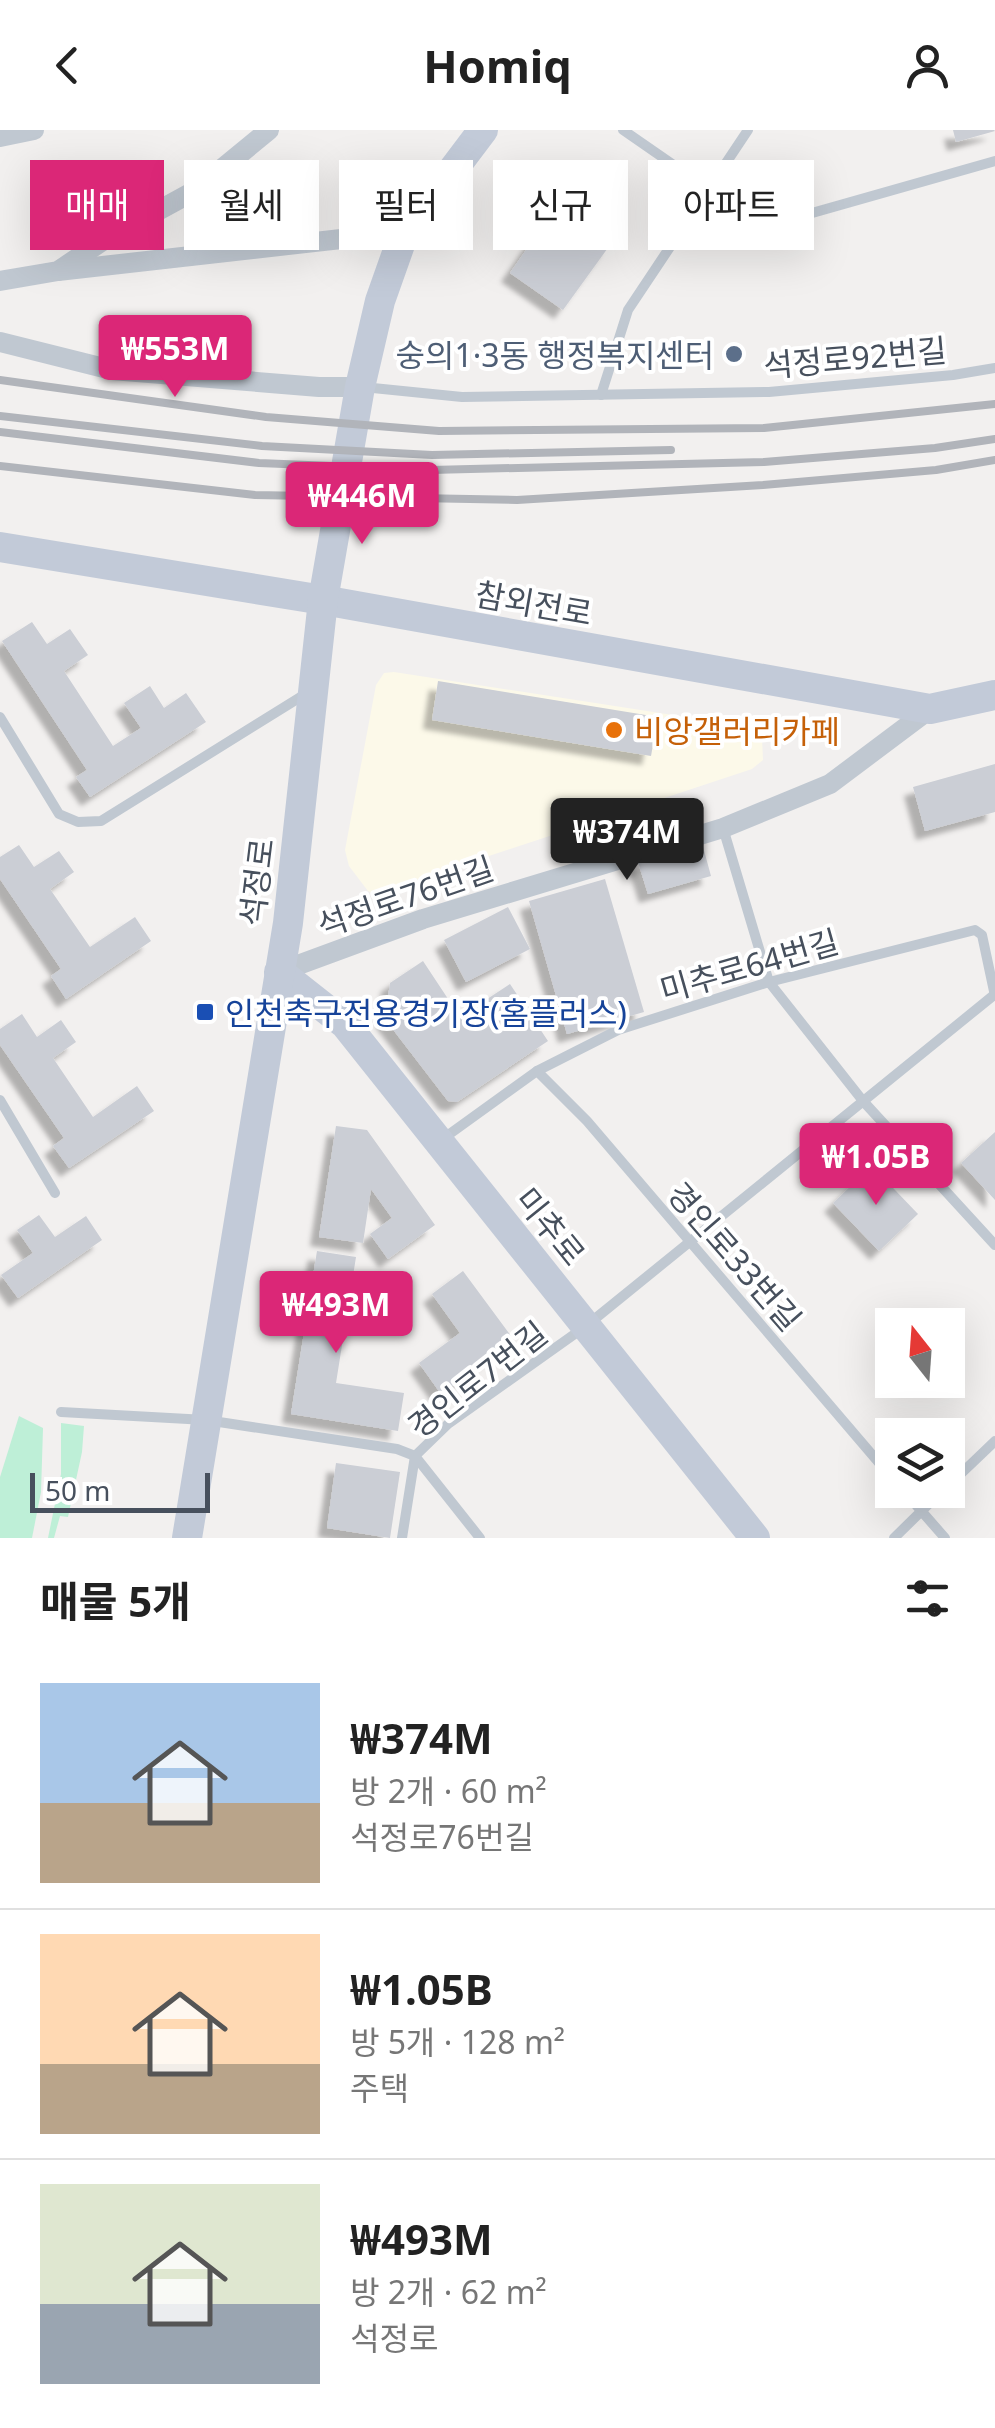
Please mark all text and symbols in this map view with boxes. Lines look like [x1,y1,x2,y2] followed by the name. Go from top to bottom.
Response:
[423,35,572,96] text: Homiq
[40,38,95,93] icon: back
[900,38,955,93] icon: person
[30,160,164,250] chip: 매매
[184,160,319,250] chip: 월세
[339,160,473,250] chip: 필터
[493,160,628,250] chip: 신규
[648,160,814,250] chip: 아파트
[105,315,245,400] pin: ₩553M
[121,326,229,369] text: ₩553M
[762,328,948,386] street label: 석정로92번길
[396,333,714,376] place label: 숭의1·3동 행정복지센터
[723,343,745,365] marker: 숭의1·3동 행정복지센터
[292,462,432,547] pin: ₩446M
[308,473,416,516] text: ₩446M
[472,572,596,634] street label: 참외전로
[634,709,840,752] place label: 비앙갤러리카페
[603,719,625,741] marker: 비앙갤러리카페
[557,798,697,883] pin: ₩374M
[573,809,681,852] text: ₩374M
[229,836,283,928] street label: 석정로
[311,846,499,946] street label: 석정로76번길
[655,919,843,1011] street label: 미추로64번길
[225,991,627,1034] place label: 인천축구전용경기장(홈플러스)
[194,1001,216,1023] marker: 인천축구전용경기장(홈플러스)
[795,1123,957,1208] pin: ₩1.05B
[822,1134,930,1177] text: ₩1.05B
[658,1173,812,1339] street label: 경인로33번길
[506,1178,596,1274] street label: 미추로
[266,1271,406,1356] pin: ₩493M
[282,1282,390,1325] text: ₩493M
[875,1308,965,1398] north arrow
[875,1308,965,1508] map controls
[399,1311,555,1447] street label: 경인로7번길
[875,1418,965,1508] button: layers
[30,1468,210,1512] scale bar
[45,1471,111,1509] text: 50 m
[900,1571,955,1626] icon: filters
[40,1572,191,1629] text: 매물 5개
[350,1709,493,1766] text: ₩374M
[120,1723,240,1843] icon: home
[350,1769,547,1812] text: 방 2개 · 60 m²
[350,1815,534,1858] text: 석정로76번길
[350,1960,493,2017] text: ₩1.05B
[120,1974,240,2094] icon: home
[350,2020,565,2063] text: 방 5개 · 128 m²
[350,2066,409,2109] text: 주택
[350,2210,493,2267] text: ₩493M
[120,2224,240,2344] icon: home
[350,2270,547,2313] text: 방 2개 · 62 m²
[350,2316,438,2359] text: 석정로

